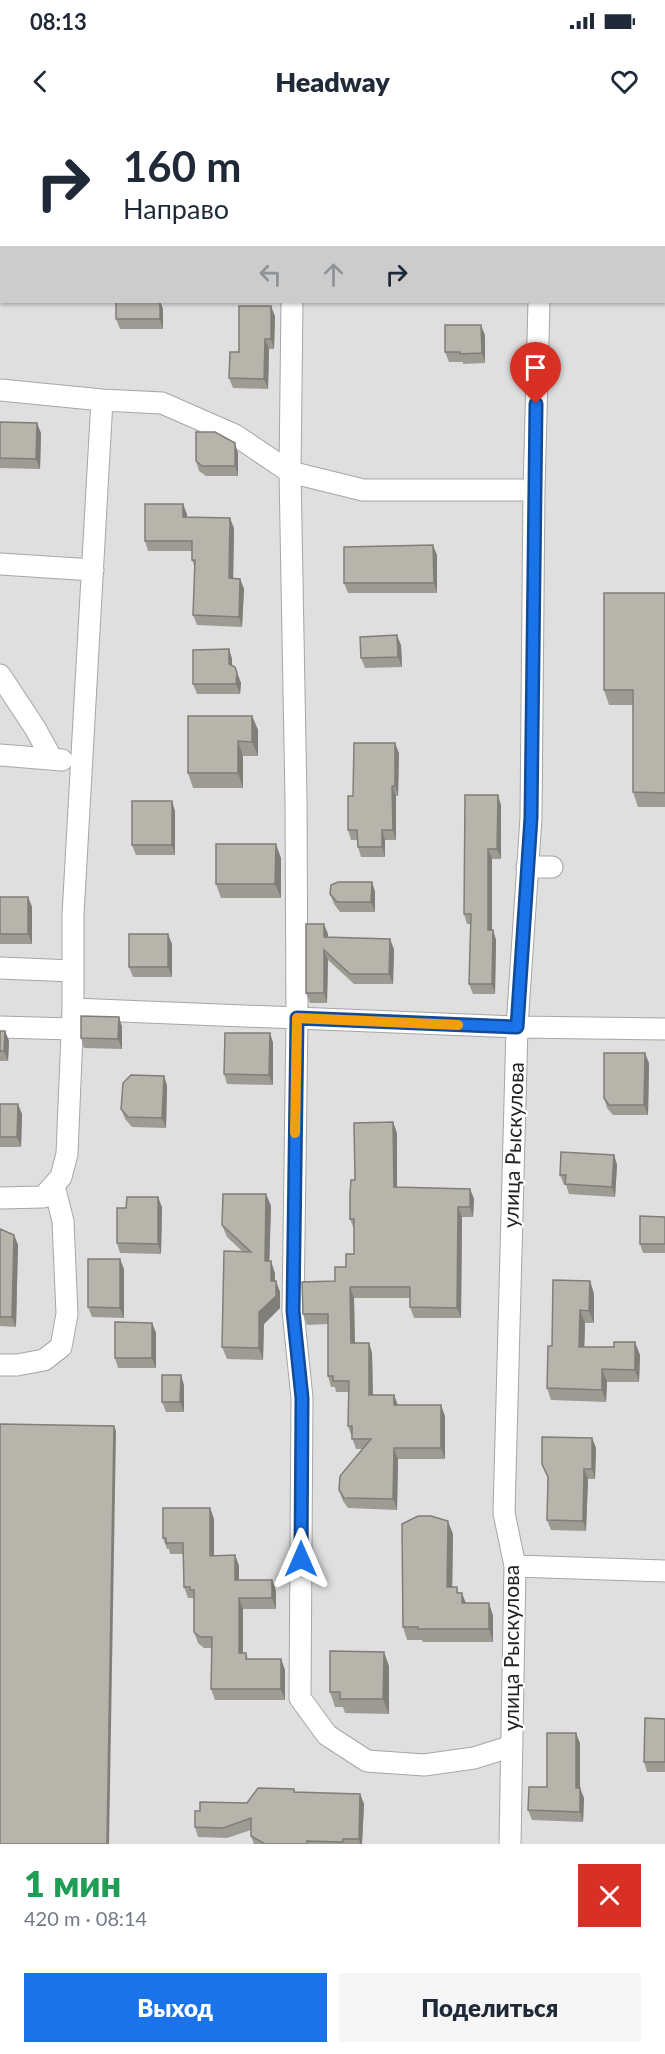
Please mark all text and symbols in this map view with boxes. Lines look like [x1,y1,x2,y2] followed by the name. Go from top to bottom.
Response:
[30,8,87,35] text: 08:13
[24,65,57,98] icon: back
[275,65,390,98] text: Headway
[608,65,641,98] icon: heart
[123,141,241,191] text: 160 m
[24,144,102,222] icon: right
[123,192,229,225] text: Направо
[254,258,287,291] icon: left
[317,258,350,291] icon: ahead
[380,258,413,291] icon: right
[510,342,561,404] pin
[519,351,552,384] icon: arrive
[497,1062,528,1228] street label: улица Рыскулова
[269,1527,333,1591] position arrow
[498,1565,523,1731] street label: улица Рыскулова
[24,1861,121,1905] text: 1 мин
[578,1864,641,1927] button: close
[24,1906,147,1930] text: 420 m · 08:14
[24,1973,327,2042] button: Выход
[339,1973,641,2042] button: Поделиться

